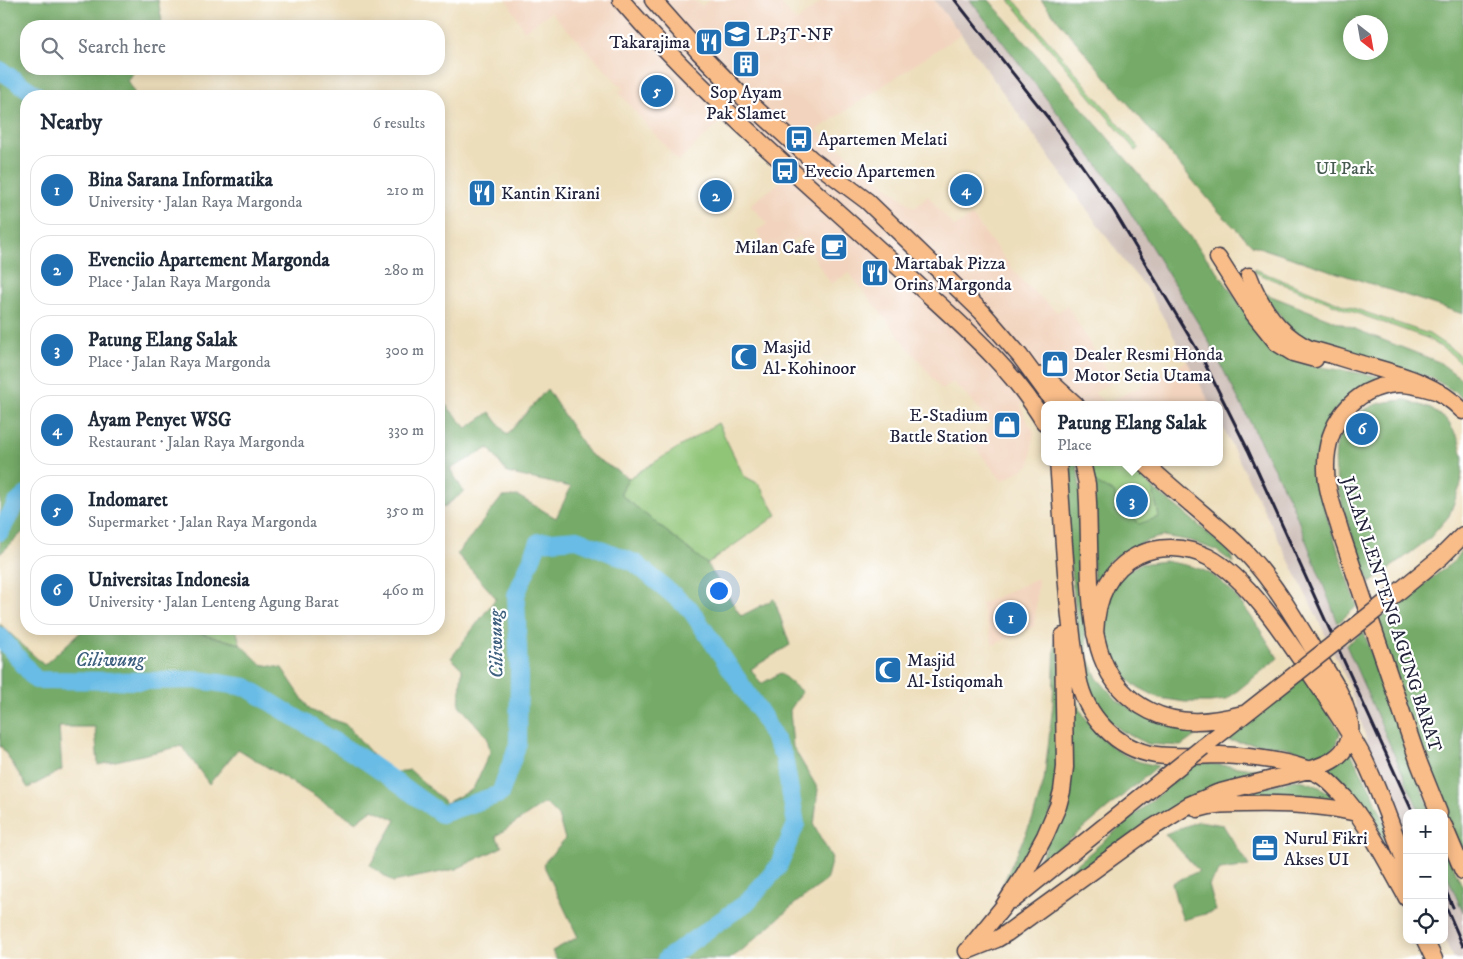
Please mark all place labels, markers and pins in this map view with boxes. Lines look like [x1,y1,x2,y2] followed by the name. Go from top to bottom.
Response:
[722,19,752,49] school or university icon: LP3T-NF
[756,24,833,46] place label: LP3T-NF
[694,27,724,57] restaurant icon: Takarajima
[609,32,690,54] place label: Takarajima
[731,49,761,79] building icon: Sop Ayam Pak Slamet
[641,72,673,110] pin: 5
[706,82,786,125] place label: Sop Ayam Pak Slamet
[784,124,814,154] bus stop icon: Apartemen Melati
[818,129,947,151] place label: Apartemen Melati
[770,156,800,186] bus stop icon: Evecio Apartemen
[804,161,936,183] place label: Evecio Apartemen
[950,171,982,209] pin: 4
[700,177,732,215] pin: 2
[467,178,497,208] restaurant icon: Kantin Kirani
[501,183,600,205] place label: Kantin Kirani
[819,232,849,262] cafe icon: Milan Cafe
[735,237,815,259] place label: Milan Cafe
[894,253,1012,296] place label: Martabak Pizza Orins Margonda
[860,258,890,288] restaurant icon: Martabak Pizza Orins Margonda
[763,337,856,380] place label: Masjid Al-Kohinoor
[729,342,759,372] mosque icon: Masjid Al-Kohinoor
[1074,344,1223,387] place label: Dealer Resmi Honda Motor Setia Utama
[1040,349,1070,379] shop icon: Dealer Resmi Honda Motor Setia Utama
[889,405,989,448] place label: E-Stadium Battle Station
[992,410,1022,440] shop icon: E-Stadium Battle Station
[1346,410,1378,448] pin: 6
[1116,482,1148,520] pin: 3
[995,599,1027,637] pin: 1
[907,650,1004,693] place label: Masjid Al-Istiqomah
[873,655,903,685] mosque icon: Masjid Al-Istiqomah
[1284,828,1368,871] place label: Nurul Fikri Akses UI
[1250,833,1280,863] office icon: Nurul Fikri Akses UI

